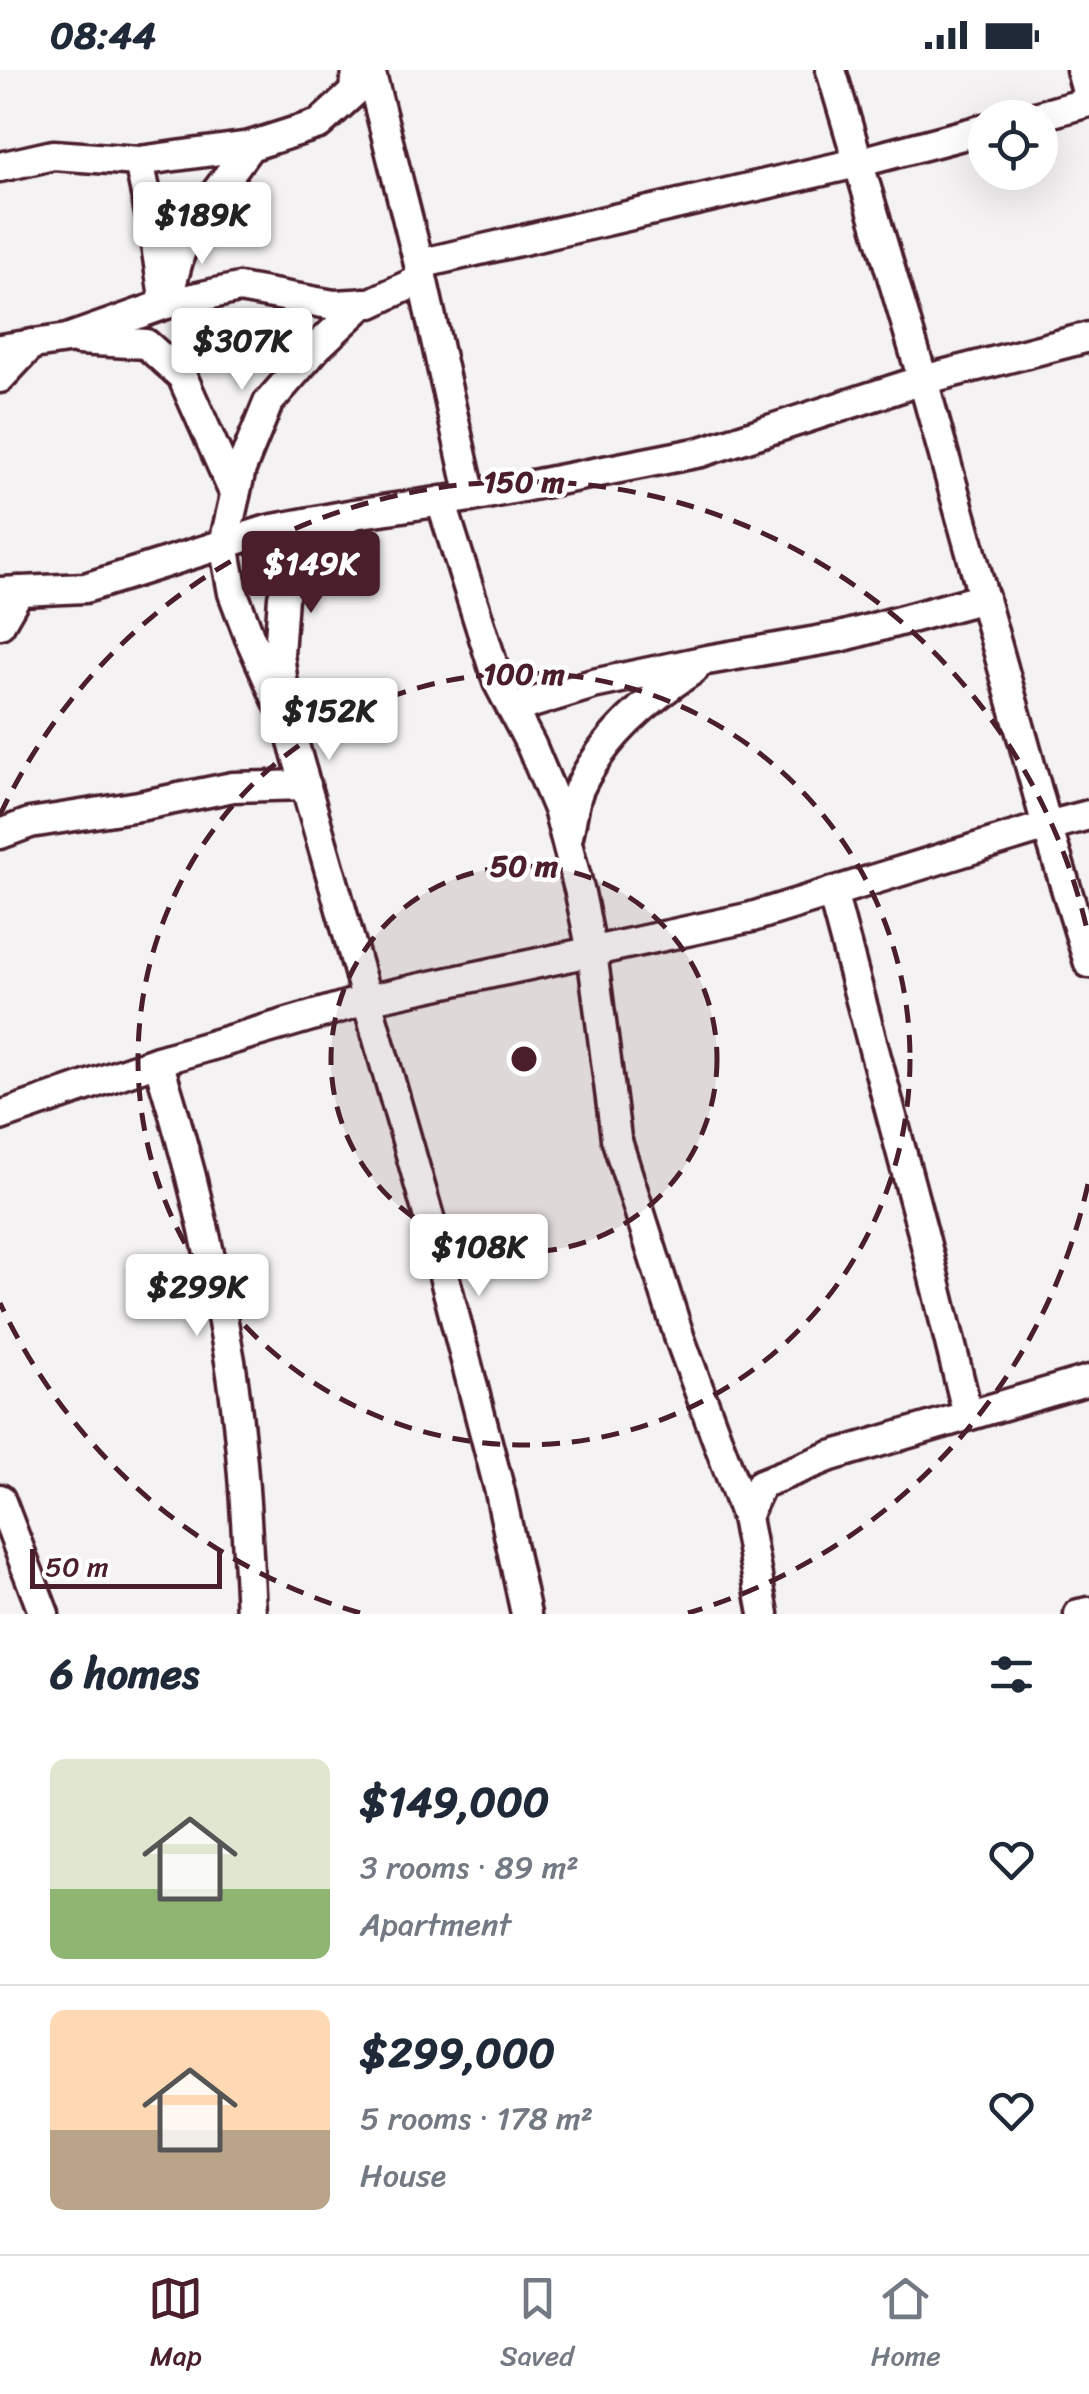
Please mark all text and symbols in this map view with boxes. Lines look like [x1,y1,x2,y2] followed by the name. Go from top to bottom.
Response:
[50,2,156,69] text: 08:44
[968,100,1058,190] map controls
[968,100,1058,190] button: locate
[132,182,272,267] pin: $189K
[155,186,249,243] text: $189K
[172,308,312,393] pin: $307K
[193,312,291,369] text: $307K
[484,455,565,509] text: 150 m
[241,531,381,616] pin: $149K
[264,535,358,592] text: $149K
[483,647,565,701] text: 100 m
[259,678,399,763] pin: $152K
[283,682,375,739] text: $152K
[490,839,558,893] text: 50 m
[506,1041,542,1077] centre of rings
[409,1214,549,1299] pin: $108K
[432,1218,526,1275] text: $108K
[127,1254,267,1339] pin: $299K
[148,1258,246,1315] text: $299K
[45,1542,109,1591] text: 50 m
[30,1544,222,1588] scale bar
[50,1637,199,1711] text: 6 homes
[984,1647,1039,1702] icon: filters
[360,1765,549,1839] text: $149,000
[130,1799,250,1919] icon: home
[984,1832,1039,1887] icon: heart
[360,1839,579,1896] text: 3 rooms · 89 m²
[360,1896,511,1953] text: Apartment
[360,2016,555,2090] text: $299,000
[130,2050,250,2170] icon: home
[984,2083,1039,2138] icon: heart
[360,2090,593,2147] text: 5 rooms · 178 m²
[360,2147,446,2204] text: House
[148,2271,203,2380] tab: Map
[500,2271,574,2380] tab: Saved
[871,2271,941,2380] tab: Home

